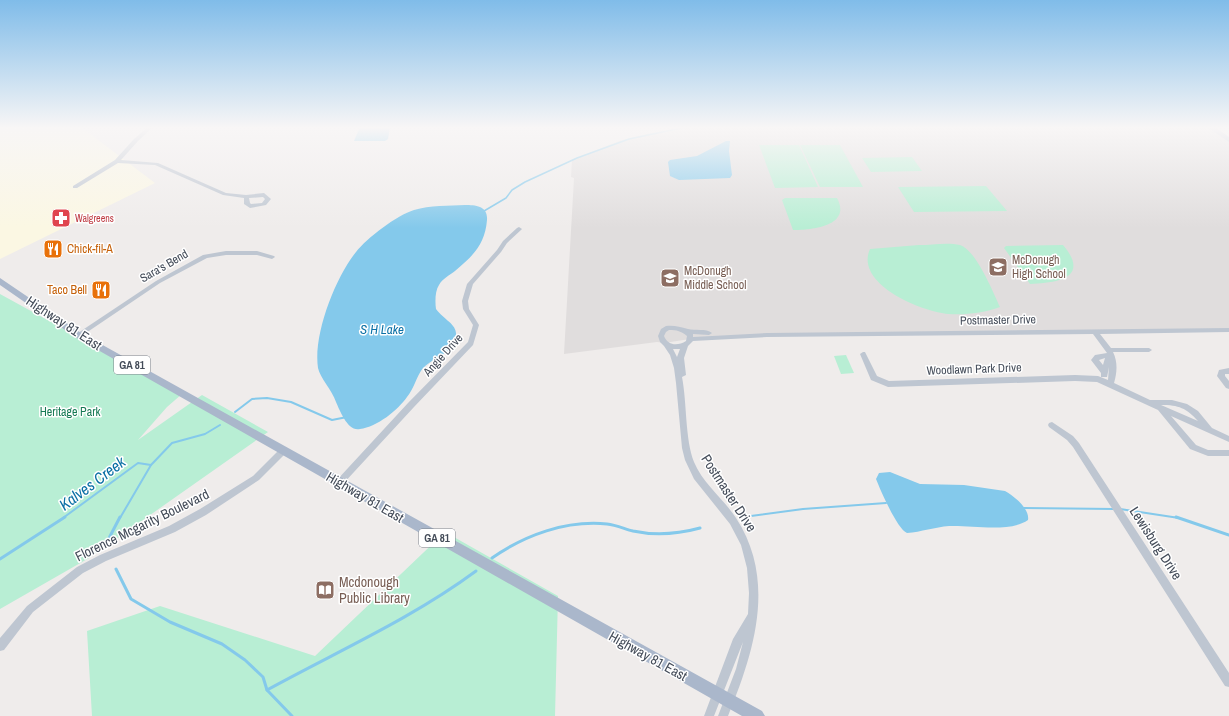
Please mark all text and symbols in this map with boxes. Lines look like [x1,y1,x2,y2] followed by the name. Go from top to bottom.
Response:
[50,207,72,229] pharmacy icon: Walgreens
[75,212,114,225] place label: Walgreens
[42,238,64,260] restaurant icon: Chick-fil-A
[67,241,113,257] place label: Chick-fil-A
[137,246,191,286] street label: Sara's Bend
[1012,252,1066,282] place label: McDonugh High School
[987,256,1009,278] school or university icon: McDonugh High School
[684,263,746,293] place label: McDonugh Middle School
[659,267,681,289] school or university icon: McDonugh Middle School
[90,279,112,301] restaurant icon: Taco Bell
[47,282,87,298] place label: Taco Bell
[23,292,105,354] street label: Highway 81 East
[960,311,1036,329] street label: Postmaster Drive
[360,321,404,338] water label: S H Lake
[419,330,466,380] street label: Angie Drive
[114,356,150,374] road number: GA 81
[926,359,1022,379] street label: Woodlawn Park Drive
[40,404,100,420] park label: Heritage Park
[54,450,130,515] water label: Kalves Creek
[697,451,761,535] street label: Postmaster Drive
[323,468,407,526] street label: Highway 81 East
[72,485,212,565] street label: Florence Mcgarity Boulevard
[1126,503,1186,583] street label: Lewisburg Drive
[419,529,455,547] road number: GA 81
[339,573,410,607] place label: Mcdonough Public Library
[314,579,336,601] library icon: Mcdonough Public Library
[606,627,690,685] street label: Highway 81 East

